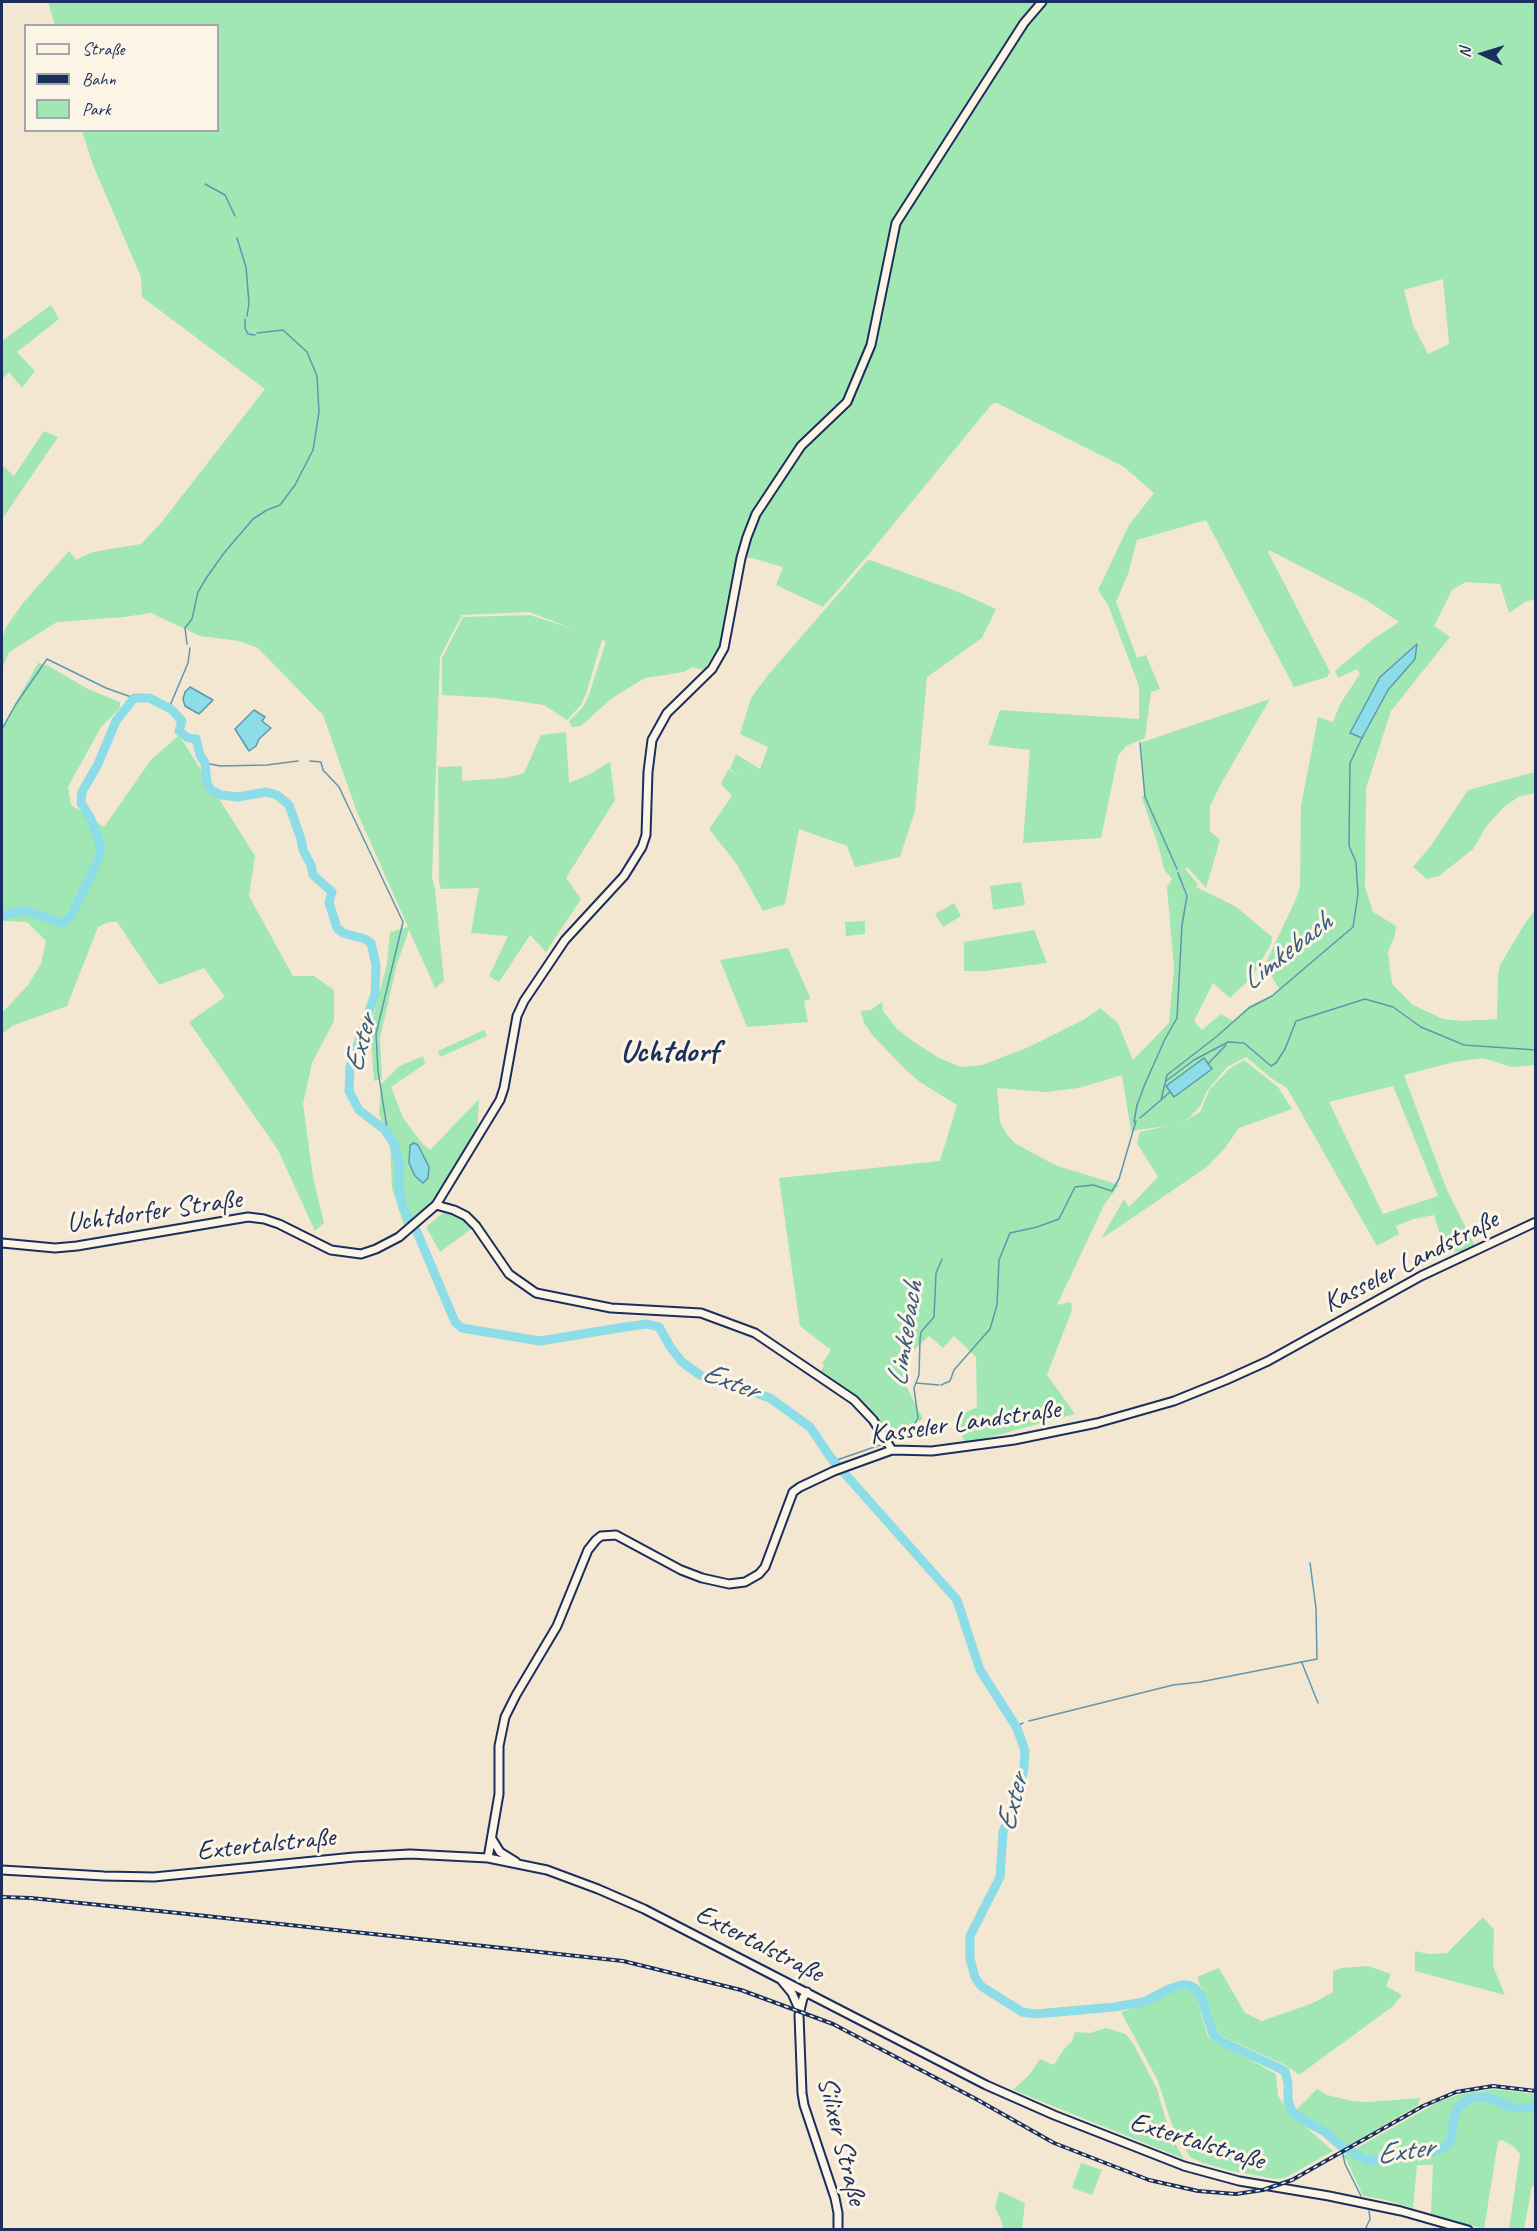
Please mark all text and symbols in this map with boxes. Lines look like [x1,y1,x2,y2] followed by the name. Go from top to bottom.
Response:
[24,24,219,132] legend
[1453,24,1513,84] north arrow
[82,38,124,60] text: Straße
[1455,47,1475,58] text: N
[82,68,116,90] text: Bahn
[82,98,111,120] text: Park
[1234,905,1340,999] water label: Limkebach
[336,1012,386,1076] water label: Exter
[620,1034,718,1072] district label: Uchtdorf
[64,1183,244,1241] street label: Uchtdorfer Straße
[1318,1203,1504,1321] street label: Kasseler Landstraße
[880,1279,932,1389] water label: Limkebach
[697,1355,763,1409] water label: Exter
[868,1393,1062,1453] street label: Kasseler Landstraße
[989,1771,1037,1835] water label: Exter
[195,1821,337,1869] street label: Extertalstraße
[689,1897,829,1991] street label: Extertalstraße
[809,2073,873,2209] street label: Silixer Straße
[1126,2106,1268,2178] street label: Extertalstraße
[1374,2130,1436,2174] water label: Exter

